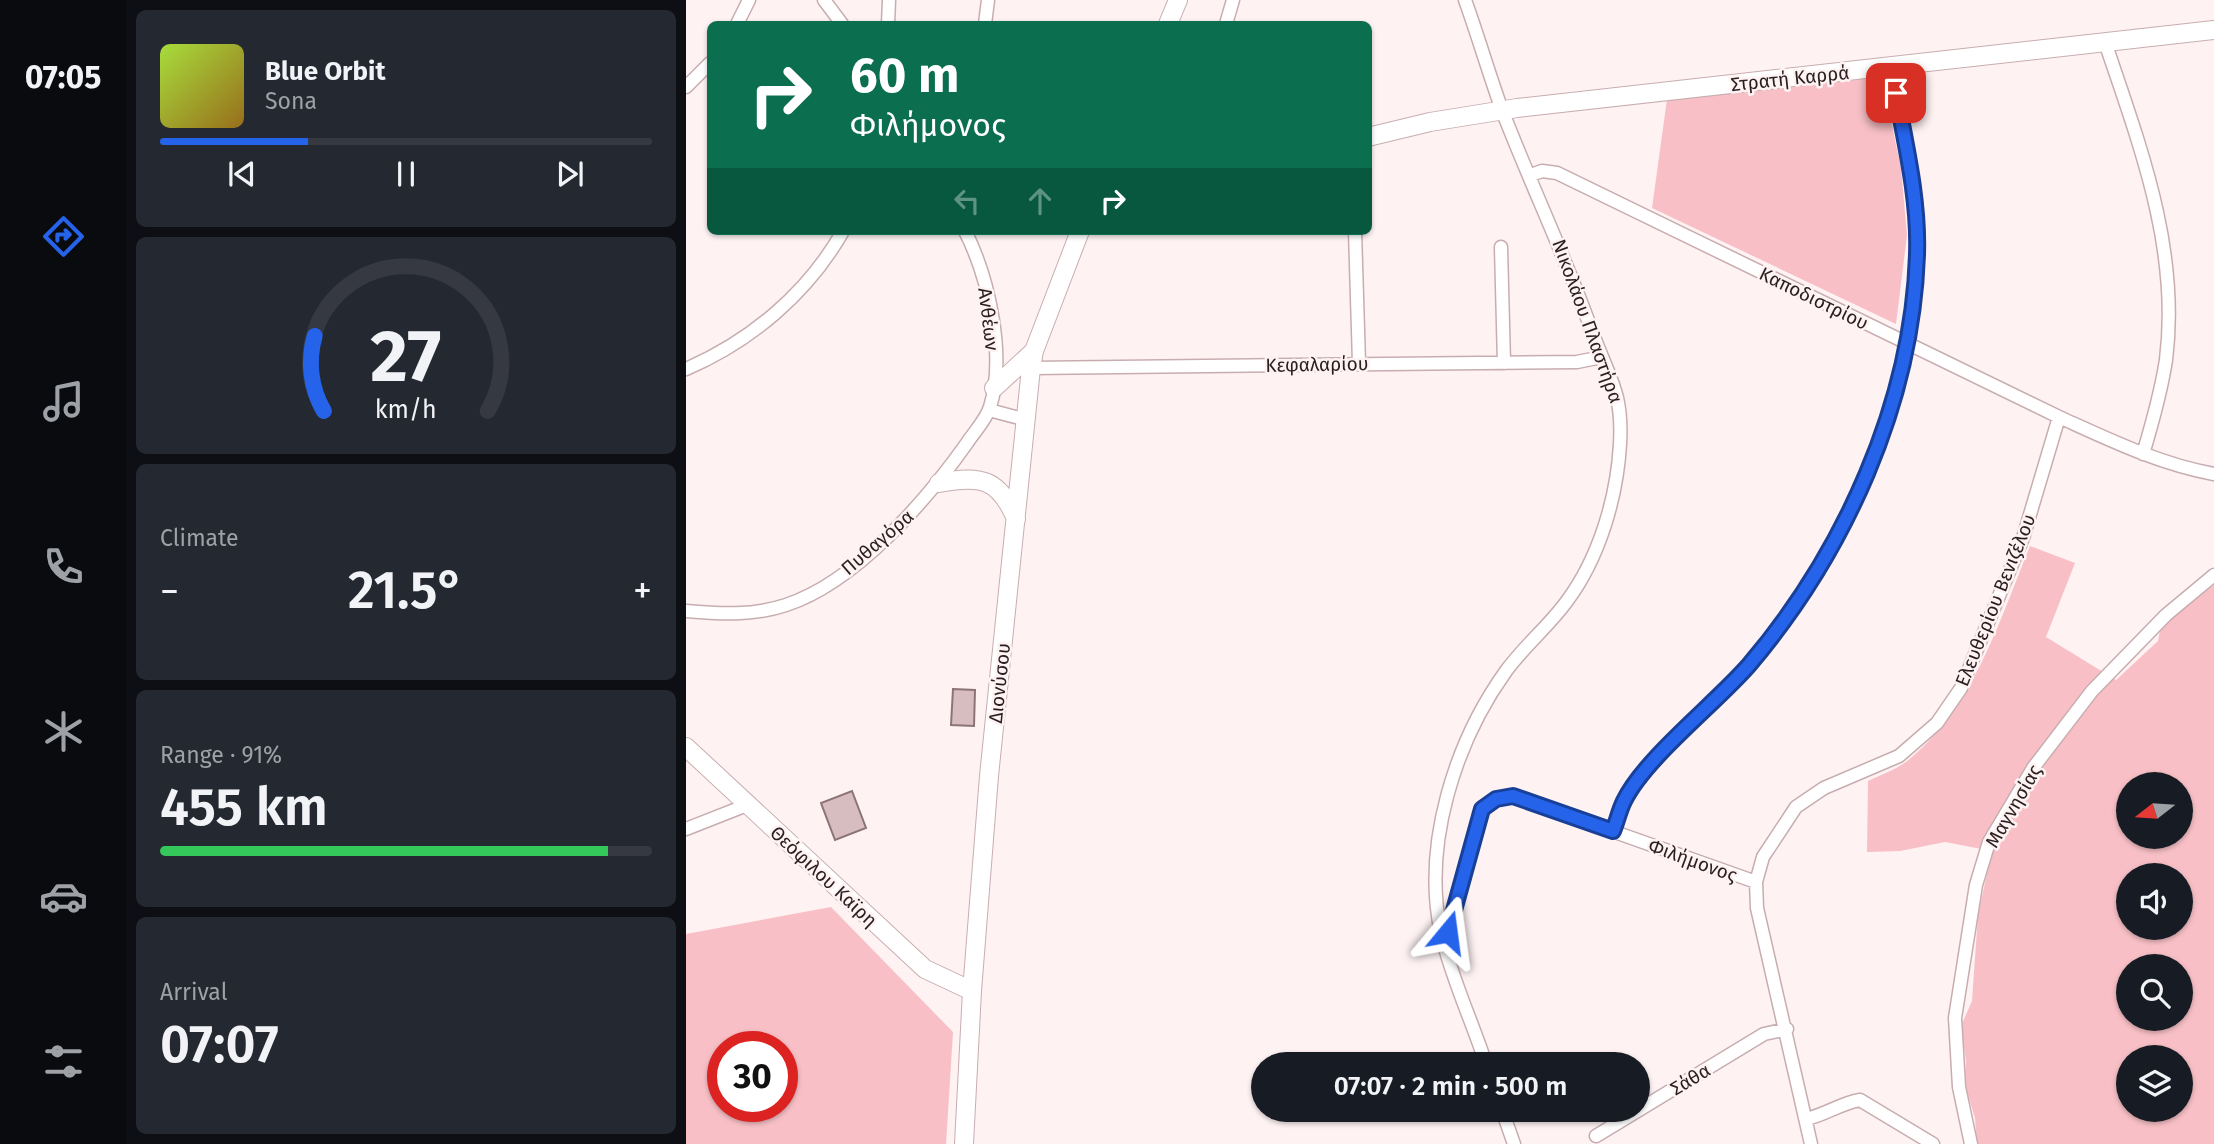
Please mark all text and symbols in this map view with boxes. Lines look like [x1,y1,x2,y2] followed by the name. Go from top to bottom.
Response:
[850,46,959,105] text: 60 m
[735,49,826,140] icon: right
[265,56,385,87] text: Blue Orbit
[25,58,101,96] text: 07:05
[1730,61,1851,96] street label: Στρατή Καρρά
[1866,63,1926,123] pin
[1877,74,1915,112] icon: arrive
[265,87,317,115] text: Sona
[850,106,1006,144] text: Φιλήμονος
[223,155,261,193] icon: previous
[387,155,425,193] icon: pause
[551,155,589,193] icon: next
[948,182,986,220] icon: left
[1021,182,1059,220] icon: ahead
[1094,182,1132,220] icon: right
[39,212,88,261] icon: directions
[1547,236,1628,406] street label: Νικολάου Πλαστήρα
[1755,262,1872,335] street label: Καποδιστρίου
[973,286,1004,352] street label: Ανθέων
[371,314,441,401] text: 27
[1265,352,1369,377] street label: Κεφαλαρίου
[39,377,88,426] icon: music
[375,395,437,425] text: km/h
[836,505,918,580] street label: Πυθαγόρα
[1950,511,2041,690] street label: Ελευθερίου Βενιζέλου
[160,524,239,552] text: Climate
[39,542,88,591] icon: phone
[348,559,464,622] text: 21.5°
[160,568,179,614] text: −
[633,568,652,614] text: +
[984,642,1015,724] street label: Διονύσου
[39,707,88,756] icon: climate
[160,741,282,769] text: Range · 91%
[1980,761,2046,852] street label: Μαγνησίας
[2116,772,2193,849] north arrow
[2116,772,2193,1122] map controls
[160,776,328,839] text: 455 km
[765,821,882,932] street label: Θεόφιλου Καϊρη
[1645,834,1740,887] street label: Φιλήμονος
[2116,863,2193,940] button: sound
[39,872,88,921] icon: car
[1411,895,1485,969] position arrow
[2116,954,2193,1031] button: search
[160,978,227,1006] text: Arrival
[160,1013,279,1076] text: 07:07
[707,1031,798,1122] speed limit sign: 30
[39,1037,88,1086] icon: filters
[2116,1045,2193,1122] button: layers
[1666,1059,1714,1100] street label: Σάθα
[1334,1071,1567,1102] text: 07:07 · 2 min · 500 m

